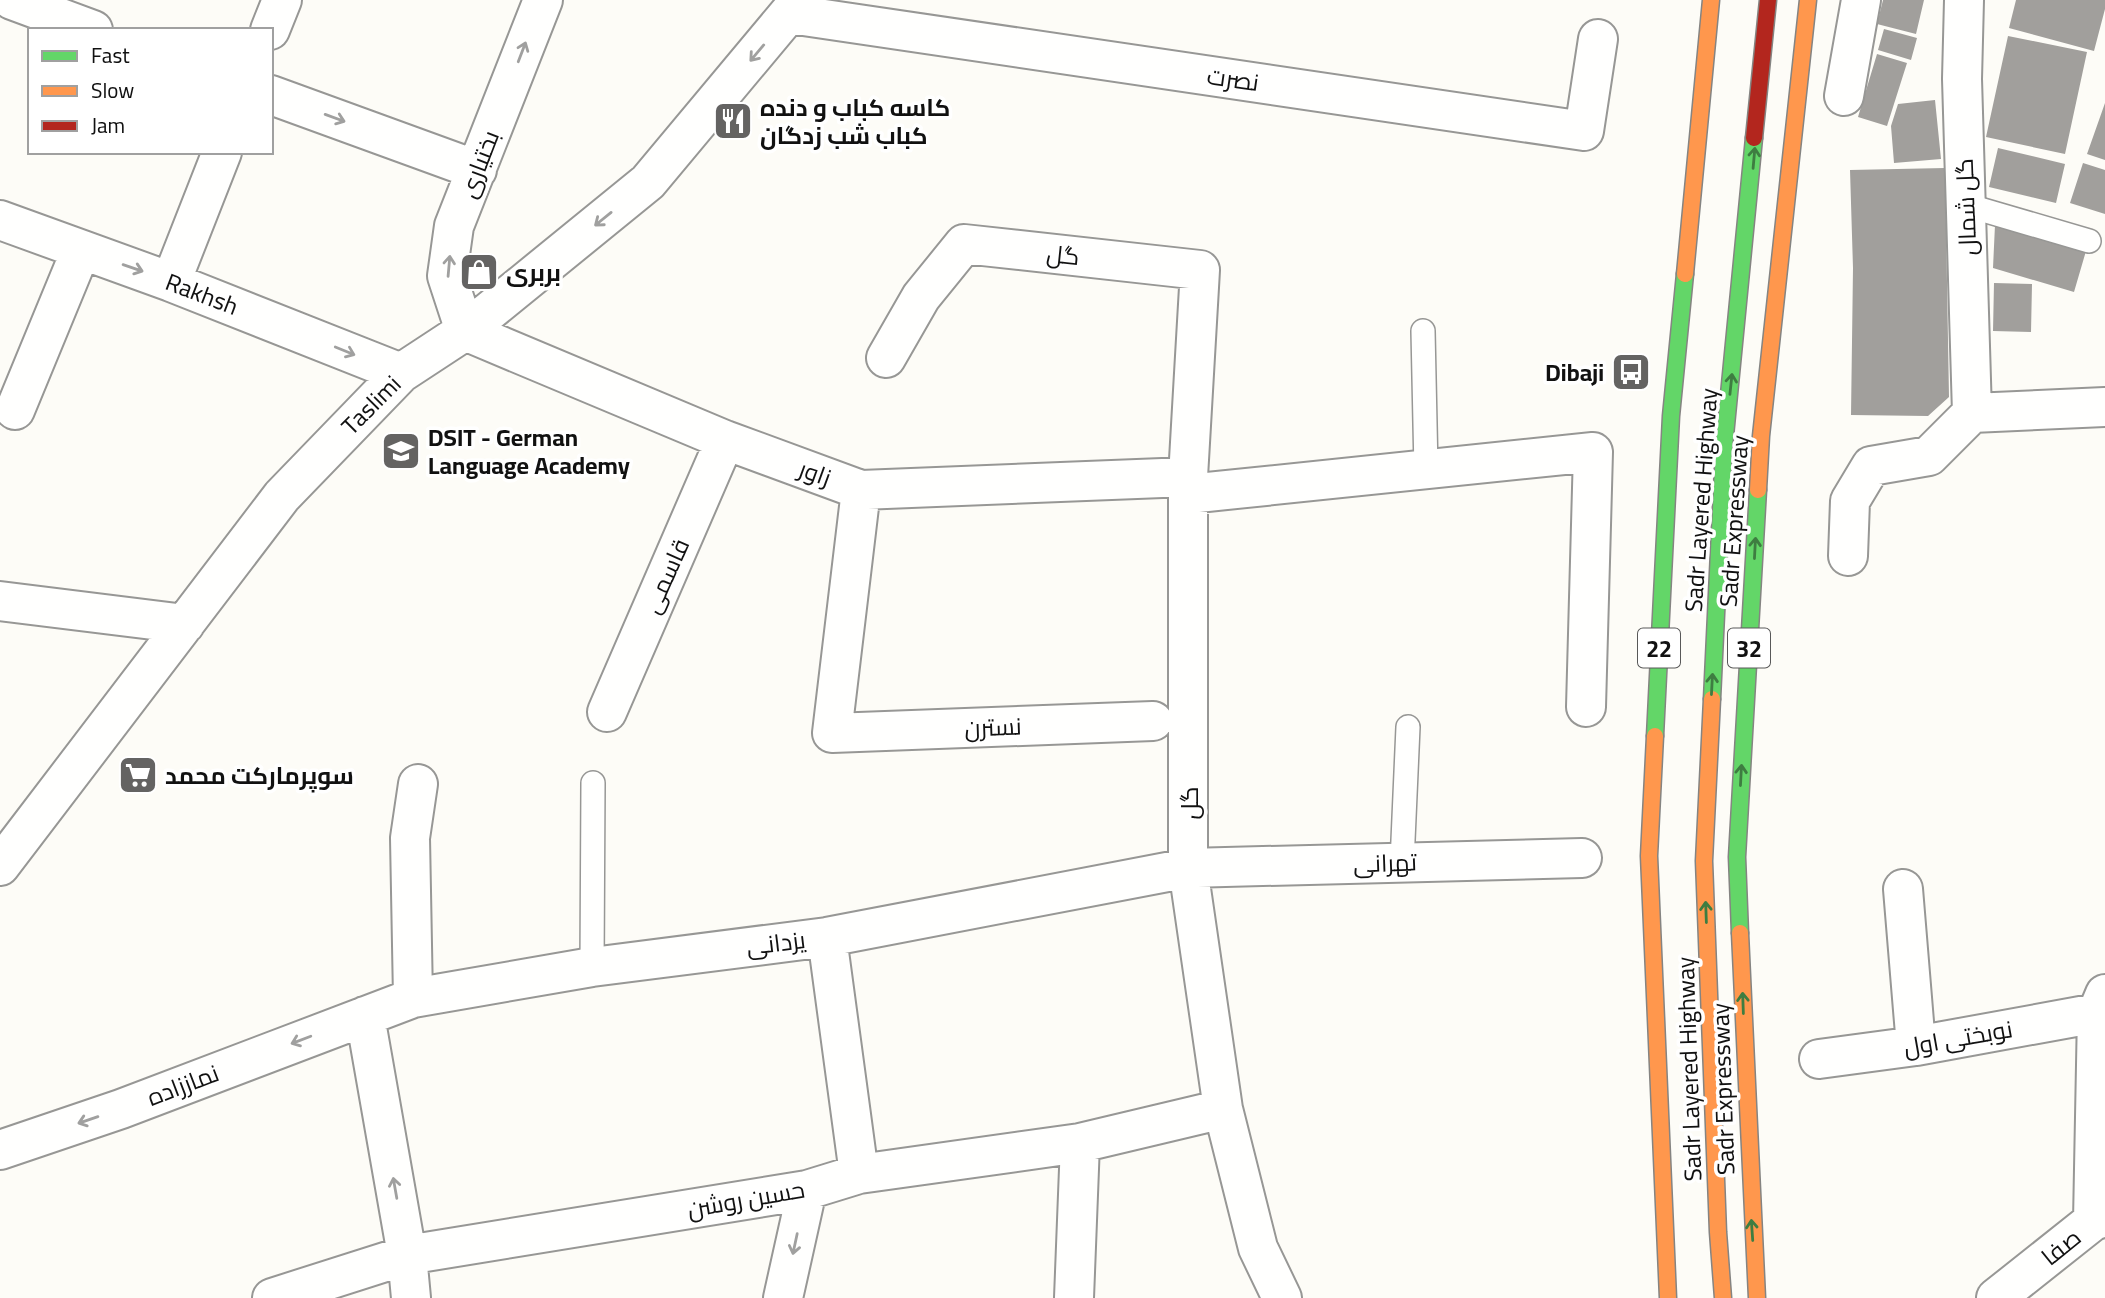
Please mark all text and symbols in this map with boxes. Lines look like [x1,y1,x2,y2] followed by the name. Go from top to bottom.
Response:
[28,28,273,154] legend
[91,36,130,75] text: Fast
[517,41,530,63] one-way arrow
[749,43,765,61] one-way arrow
[1204,53,1262,105] street label: نصرت
[91,71,134,110] text: Slow
[760,85,950,158] place label: کاسه کباب و دنده کباب شب زدگان
[712,100,754,142] restaurant icon: کاسه کباب و دنده کباب شب زدگان
[91,106,125,145] text: Jam
[324,113,346,125] one-way arrow
[445,123,513,205] street label: بختیاری
[1747,147,1760,170] one-way arrow
[1942,158,1990,256] street label: گل شمال
[594,211,612,227] one-way arrow
[1044,231,1082,279] street label: گل
[506,250,561,295] place label: بربری
[458,251,500,293] shop icon: بربری
[443,255,456,278] one-way arrow
[159,259,245,329] street label: Rakhsh
[122,263,144,275] one-way arrow
[334,345,356,358] one-way arrow
[1545,350,1604,395] place label: Dibaji
[1610,351,1652,393] bus stop icon: Dibaji
[330,364,412,446] street label: Taslimi
[1724,373,1737,396] one-way arrow
[1671,386,1731,614] street label: Sadr Layered Highway
[428,415,630,488] place label: DSIT - German Language Academy
[380,430,422,472] school or university icon: DSIT - German Language Academy
[1706,433,1762,608] street label: Sadr Expressway
[790,446,838,500] street label: زاور
[629,531,703,621] street label: قاسمی
[1749,538,1762,560] one-way arrow
[1638,628,1680,668] road number: 22
[1728,628,1770,668] road number: 32
[1706,673,1719,696] one-way arrow
[964,704,1022,750] street label: نسترن
[165,753,354,798] place label: سوپرمارکت محمد
[117,754,159,796] supermarket icon: سوپرمارکت محمد
[1735,764,1748,787] one-way arrow
[1167,787,1212,819] street label: گل
[1352,839,1418,887] street label: تهرانی
[1699,900,1712,923] one-way arrow
[744,917,809,969] street label: یزدانی
[1663,956,1715,1182] street label: Sadr Layered Highway
[1736,991,1749,1014] one-way arrow
[1697,1002,1748,1176] street label: Sadr Expressway
[1900,1006,2016,1070] street label: نوبختی اول
[291,1035,313,1048] one-way arrow
[140,1051,226,1119] street label: نماززاده
[78,1115,100,1127] one-way arrow
[684,1167,808,1231] street label: حسین روشن
[388,1177,401,1200] one-way arrow
[2030,1216,2092,1278] street label: صفا
[1746,1219,1759,1242] one-way arrow
[788,1232,802,1255] one-way arrow

